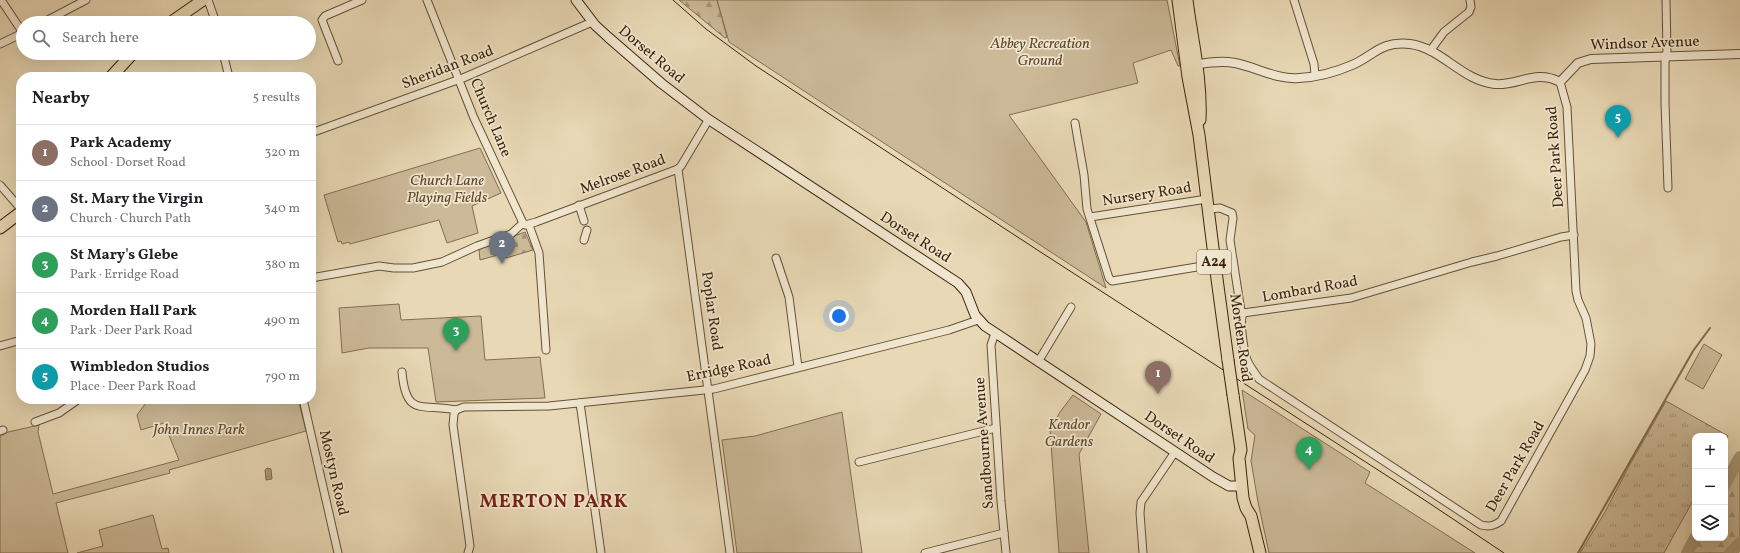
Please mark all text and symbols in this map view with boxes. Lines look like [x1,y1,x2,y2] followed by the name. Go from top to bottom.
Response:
[16,16,316,60] search box
[613,21,689,89] street label: Dorset Road
[30,27,52,49] icon: search
[62,28,139,49] text: Search here
[1590,32,1700,56] street label: Windsor Avenue
[989,34,1090,72] park label: Abbey Recreation Ground
[399,41,497,95] street label: Sheridan Road
[464,75,516,161] street label: Church Lane
[32,87,90,110] text: Nearby
[253,89,300,107] text: 5 results
[1542,105,1570,209] street label: Deer Park Road
[1605,105,1631,138] pin: 5
[70,133,172,154] text: Park Academy
[42,144,48,162] text: 1
[265,144,300,162] text: 320 m
[577,150,669,200] street label: Melrose Road
[70,154,186,172] text: School · Dorset Road
[407,171,488,209] park label: Church Lane Playing Fields
[1101,178,1193,212] street label: Nursery Road
[70,189,203,210] text: St. Mary the Virgin
[42,200,48,218] text: 2
[264,200,300,218] text: 340 m
[875,207,955,269] street label: Dorset Road
[70,210,191,228] text: Church · Church Path
[489,231,515,264] pin: 2
[70,245,178,266] text: St Mary's Glebe
[1197,250,1231,274] road number: A24
[42,256,48,274] text: 3
[265,256,300,274] text: 380 m
[70,266,179,284] text: Park · Erridge Road
[695,270,727,352] street label: Poplar Road
[1260,271,1360,309] street label: Lombard Road
[1223,292,1257,384] street label: Morden Road
[70,301,197,322] text: Morden Hall Park
[829,306,849,326] your location
[41,312,49,330] text: 4
[264,312,300,330] text: 490 m
[443,318,469,351] pin: 3
[70,322,193,340] text: Park · Deer Park Road
[685,350,773,388] street label: Erridge Road
[70,357,209,378] text: Wimbledon Studios
[1145,361,1171,394] pin: 1
[42,368,48,386] text: 5
[265,368,300,386] text: 790 m
[970,376,1000,510] street label: Sandbourne Avenue
[70,378,196,396] text: Place · Deer Park Road
[1140,407,1218,469] street label: Dorset Road
[1045,415,1094,453] park label: Kendor Gardens
[1481,418,1551,516] street label: Deer Park Road
[151,420,245,441] park label: John Innes Park
[313,428,353,518] street label: Mostyn Road
[1692,433,1728,541] map controls
[1692,433,1728,469] button: +
[1296,437,1322,470] pin: 4
[1692,469,1728,505] button: −
[479,489,629,515] district label: MERTON PARK
[1692,505,1728,541] button: layers

